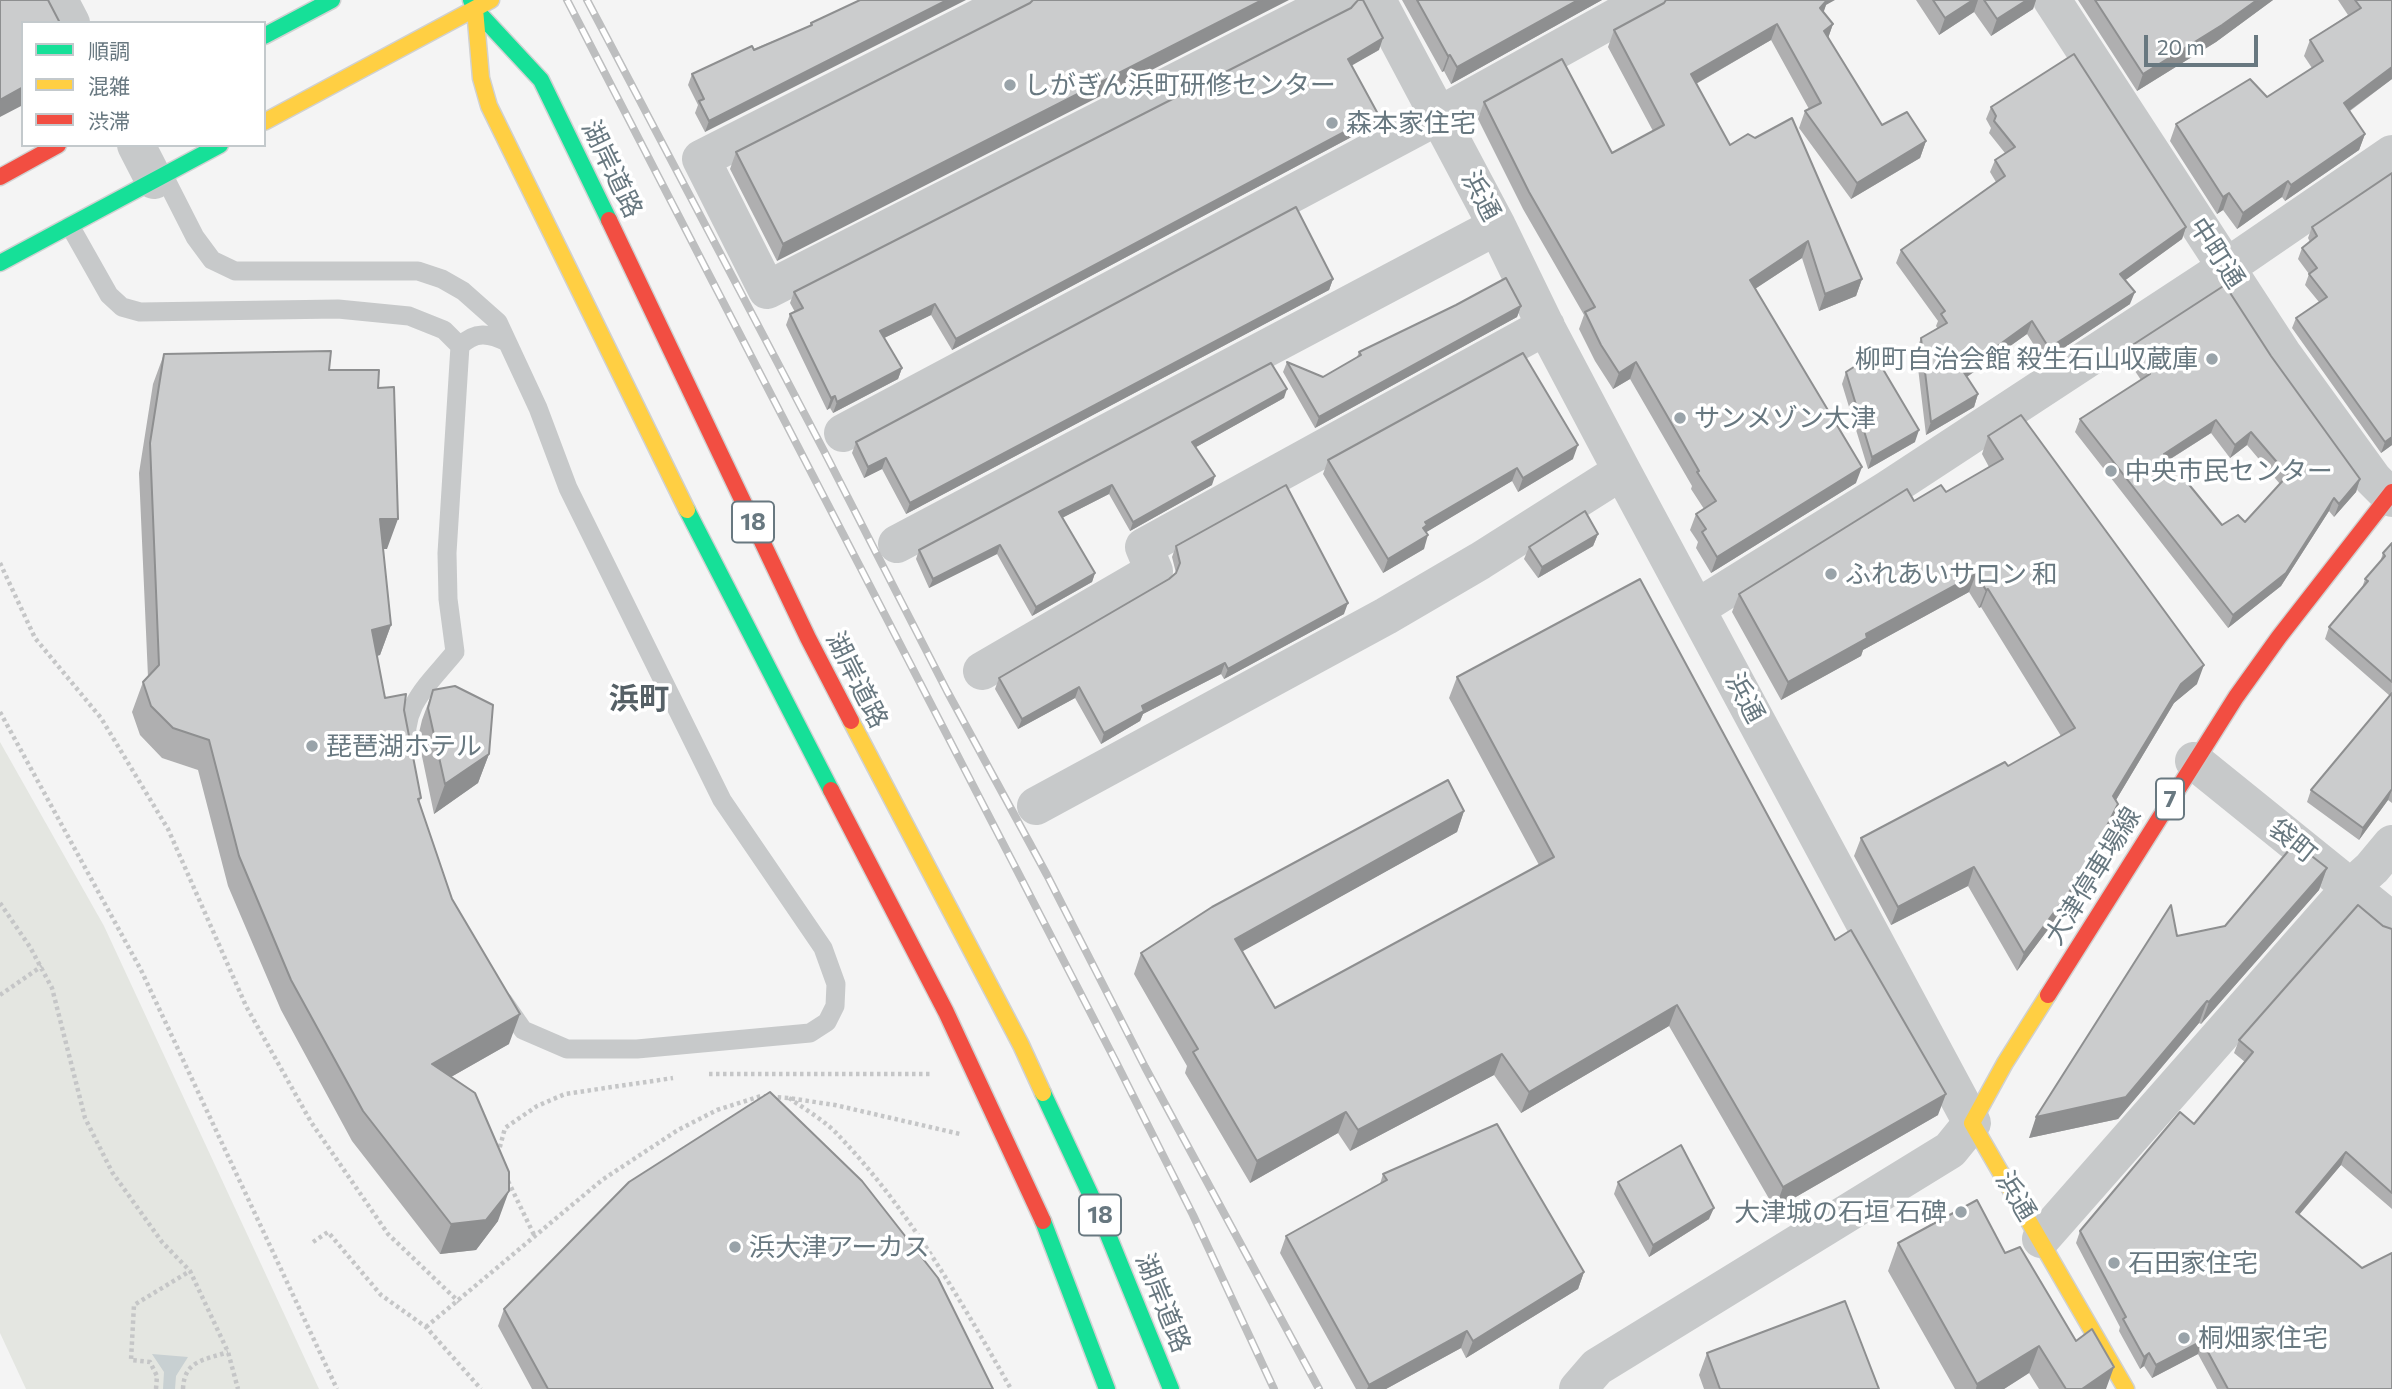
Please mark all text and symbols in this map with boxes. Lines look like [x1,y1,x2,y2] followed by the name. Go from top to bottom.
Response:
[21,21,266,147] legend
[2147,21,2261,65] scale bar
[2157,34,2205,59] text: 20 m
[88,38,130,63] text: 順調
[1024,69,1336,101] place label: しがぎん浜町研修センター
[88,73,130,98] text: 混雑
[1002,77,1018,93] marker: しがぎん浜町研修センター
[1346,107,1476,139] place label: 森本家住宅
[88,108,130,133] text: 渋滞
[575,115,649,223] street label: 湖岸道路
[1324,115,1340,131] marker: 森本家住宅
[1455,166,1507,226] street label: 浜通
[2183,212,2251,294] street label: 中町通
[1855,343,2198,375] place label: 柳町自治会館 殺生石山収蔵庫
[2204,351,2220,367] marker: 柳町自治会館 殺生石山収蔵庫
[1694,402,1876,434] place label: サンメゾン大津
[1672,410,1688,426] marker: サンメゾン大津
[2125,455,2333,487] place label: 中央市民センター
[2103,463,2119,479] marker: 中央市民センター
[732,502,774,542] road number: 18
[1845,558,2058,590] place label: ふれあいサロン 和
[1823,566,1839,582] marker: ふれあいサロン 和
[819,627,895,733] street label: 湖岸道路
[1719,668,1771,728] street label: 浜通
[609,681,669,717] district label: 浜町
[326,730,482,762] place label: 琵琶湖ホテル
[304,738,320,754] marker: 琵琶湖ホテル
[2156,778,2184,820] road number: 7
[2038,802,2148,950] street label: 大津停車場線
[2263,813,2323,869] street label: 袋町
[1989,1166,2043,1226] street label: 浜通
[1079,1195,1121,1236] road number: 18
[1734,1196,1947,1228] place label: 大津城の石垣 石碑
[1953,1204,1969,1220] marker: 大津城の石垣 石碑
[749,1231,929,1263] place label: 浜大津アーカス
[727,1239,743,1255] marker: 浜大津アーカス
[2128,1247,2258,1279] place label: 石田家住宅
[1129,1249,1197,1357] street label: 湖岸道路
[2106,1255,2122,1271] marker: 石田家住宅
[2198,1322,2328,1354] place label: 桐畑家住宅
[2176,1330,2192,1346] marker: 桐畑家住宅

